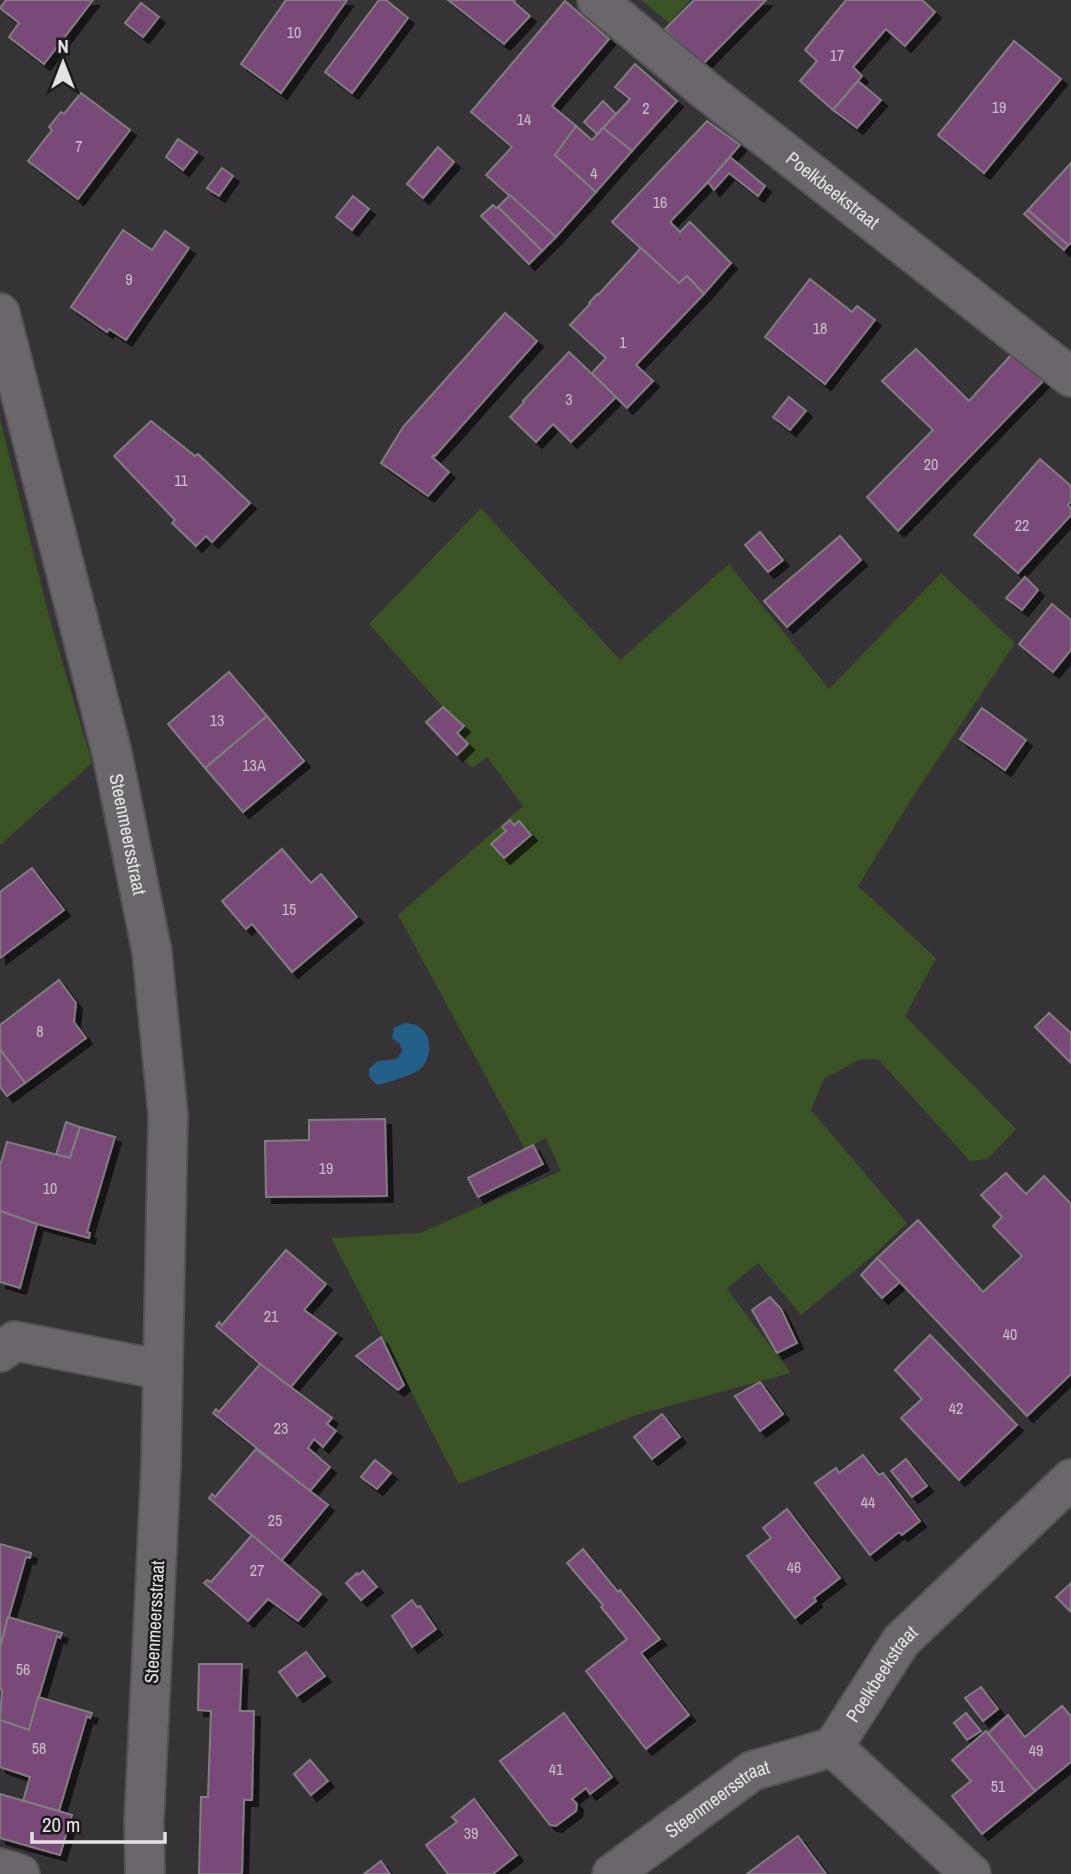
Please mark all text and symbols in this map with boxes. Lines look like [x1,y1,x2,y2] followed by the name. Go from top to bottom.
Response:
[287,21,301,43] house number: 10
[28,28,98,98] north arrow
[57,33,69,59] text: N
[830,44,844,66] house number: 17
[992,96,1006,118] house number: 19
[642,97,650,119] house number: 2
[517,108,531,130] house number: 14
[75,135,83,157] house number: 7
[781,145,885,235] street label: Poelkbeekstraat
[590,162,598,184] house number: 4
[653,191,667,213] house number: 16
[125,268,133,290] house number: 9
[813,317,827,339] house number: 18
[619,331,627,353] house number: 1
[565,388,573,410] house number: 3
[924,453,938,475] house number: 20
[174,469,189,491] house number: 11
[1015,514,1029,536] house number: 22
[210,709,224,731] house number: 13
[242,754,266,776] house number: 13A
[103,771,153,898] street label: Steenmeersstraat
[282,898,296,920] house number: 15
[36,1020,44,1042] house number: 8
[319,1157,333,1179] house number: 19
[43,1177,57,1199] house number: 10
[264,1305,279,1327] house number: 21
[1003,1323,1017,1345] house number: 40
[949,1397,963,1419] house number: 42
[274,1417,288,1439] house number: 23
[861,1491,875,1513] house number: 44
[268,1509,282,1531] house number: 25
[787,1556,801,1578] house number: 46
[138,1559,170,1684] street label: Steenmeersstraat
[250,1559,264,1581] house number: 27
[839,1619,923,1727] street label: Poelkbeekstraat
[16,1658,30,1680] house number: 56
[32,1737,46,1759] house number: 58
[1029,1739,1043,1761] house number: 49
[659,1753,773,1844] street label: Steenmeersstraat
[549,1758,564,1780] house number: 41
[991,1775,1006,1797] house number: 51
[32,1800,164,1844] scale bar
[42,1810,80,1839] text: 20 m
[464,1822,478,1844] house number: 39

